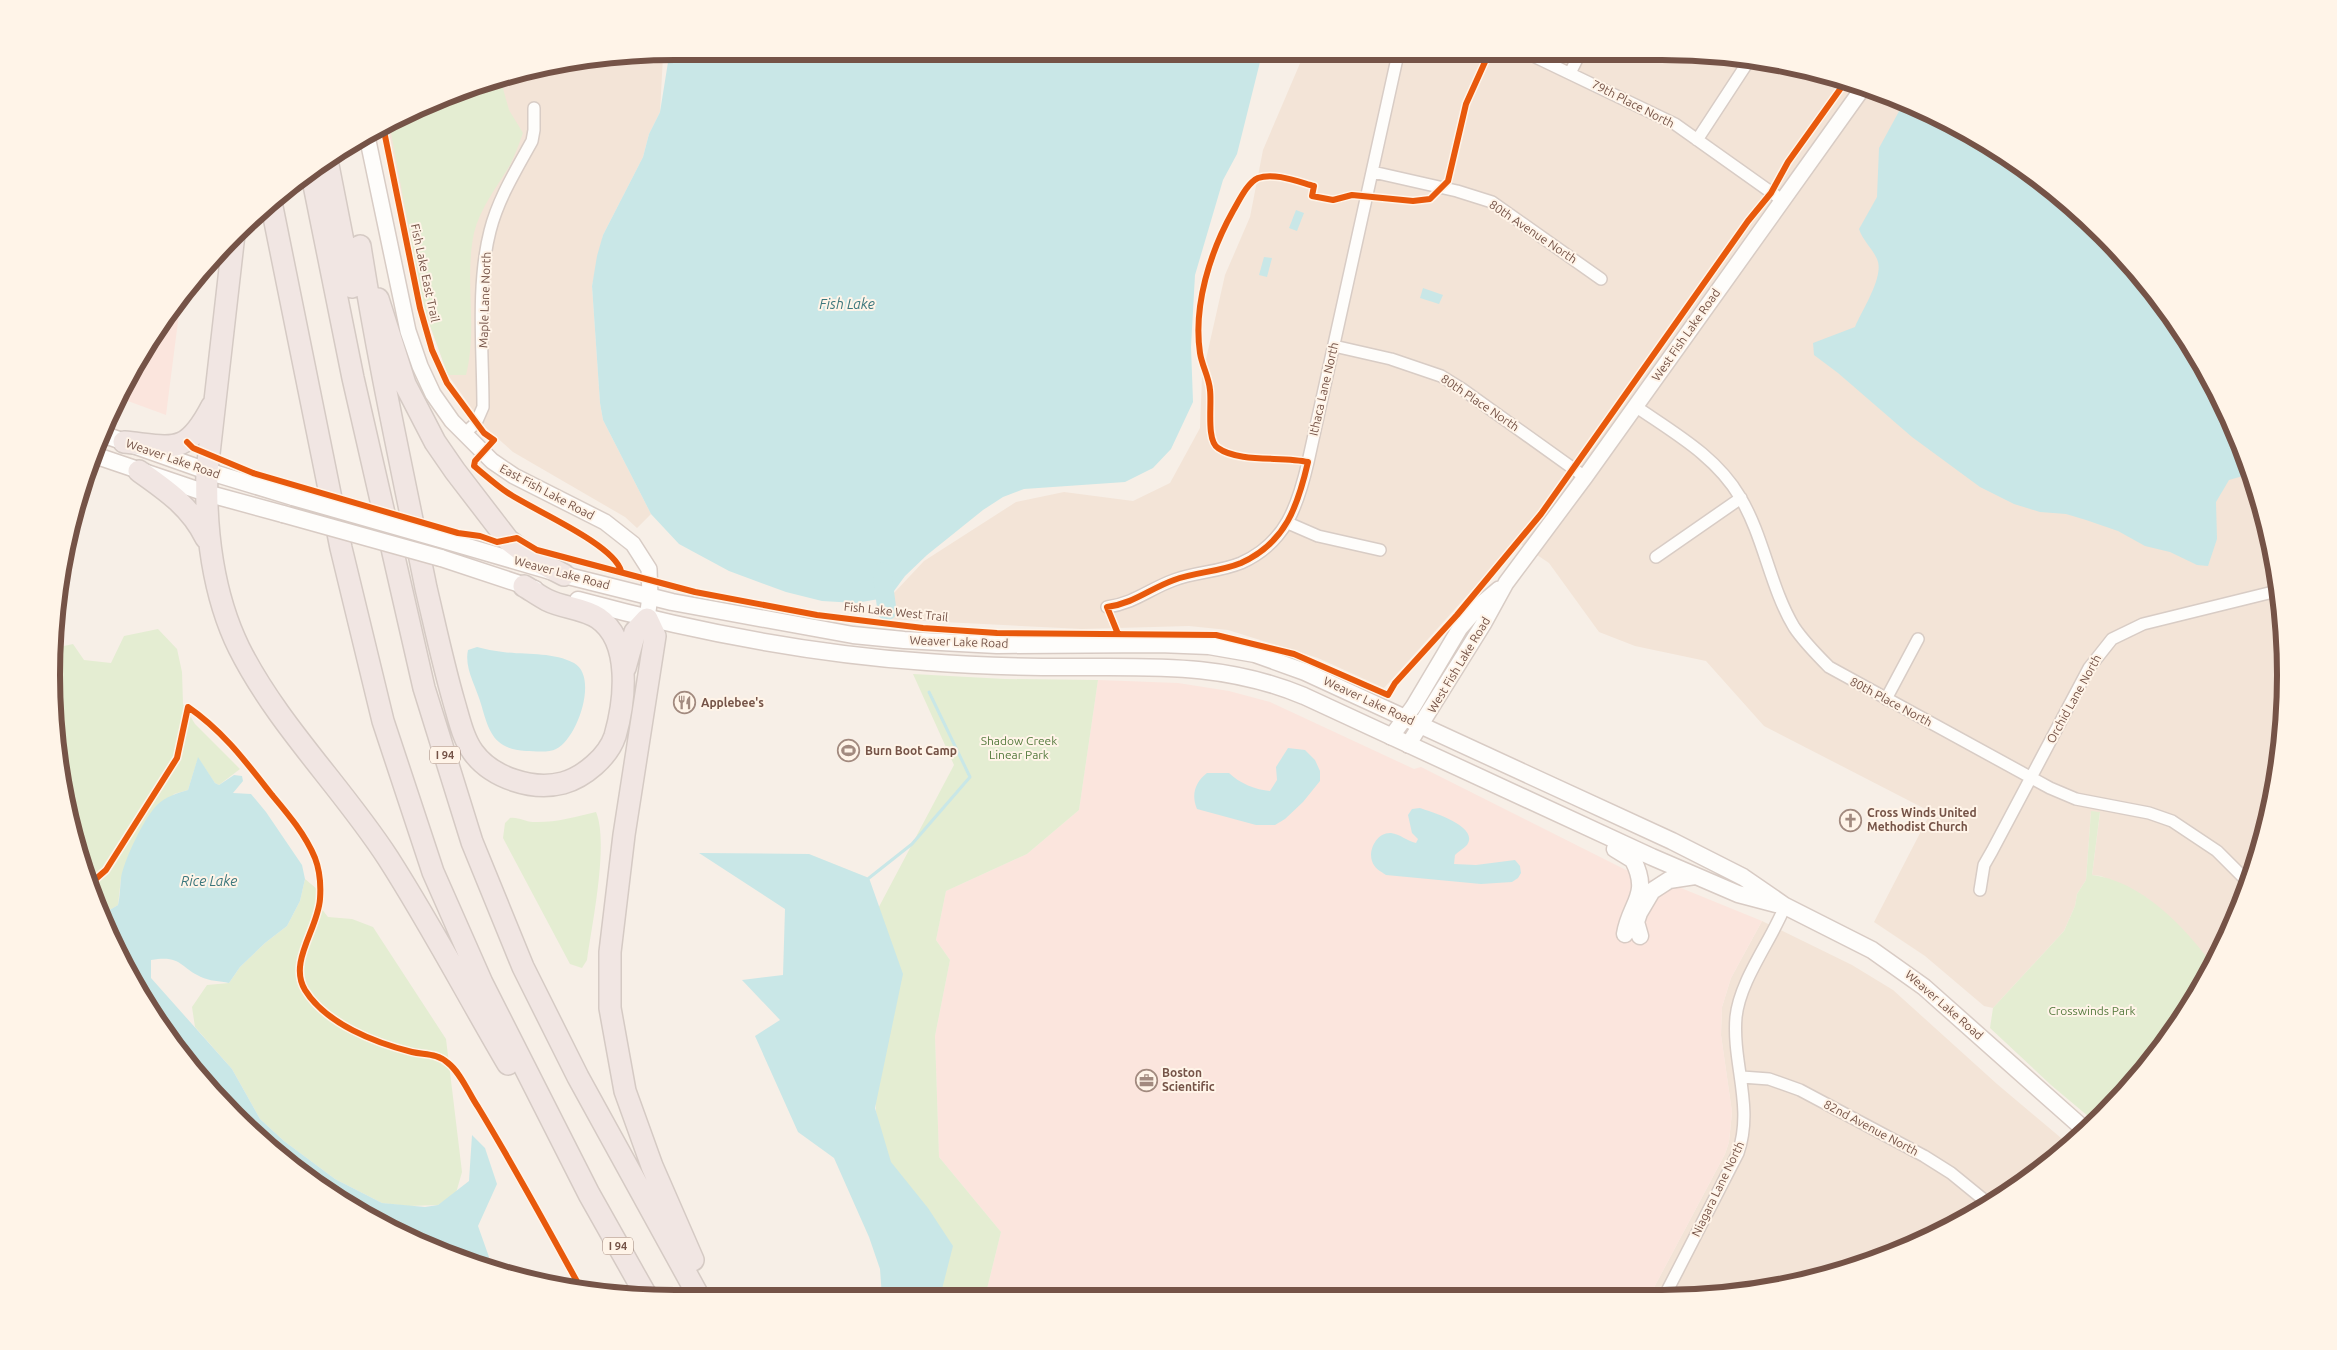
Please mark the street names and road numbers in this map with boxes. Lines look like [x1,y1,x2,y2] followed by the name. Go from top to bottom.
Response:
[1590,77,1677,130] street label: 79th Place North
[1487,197,1579,266] street label: 80th Avenue North
[409,223,442,323] street label: Fish Lake East Trail
[476,252,493,348] street label: Maple Lane North
[1649,286,1722,383] street label: West Fish Lake Road
[1306,341,1341,437] street label: Ithaca Lane North
[1439,372,1522,433] street label: 80th Place North
[124,436,222,481] street label: Weaver Lake Road
[498,461,597,522] street label: East Fish Lake Road
[513,553,611,592] street label: Weaver Lake Road
[843,600,949,623] street label: Fish Lake West Trail
[1425,614,1492,715] street label: West Fish Lake Road
[910,633,1009,650] street label: Weaver Lake Road
[2044,652,2103,745] street label: Orchid Lane North
[1322,674,1417,727] street label: Weaver Lake Road
[1848,674,1934,729] street label: 80th Place North
[430,746,460,764] road number: I 94
[1903,967,1986,1042] street label: Weaver Lake Road
[1822,1097,1921,1158] street label: 82nd Avenue North
[1689,1139,1746,1239] street label: Niagara Lane North
[603,1238,633,1254] road number: I 94

